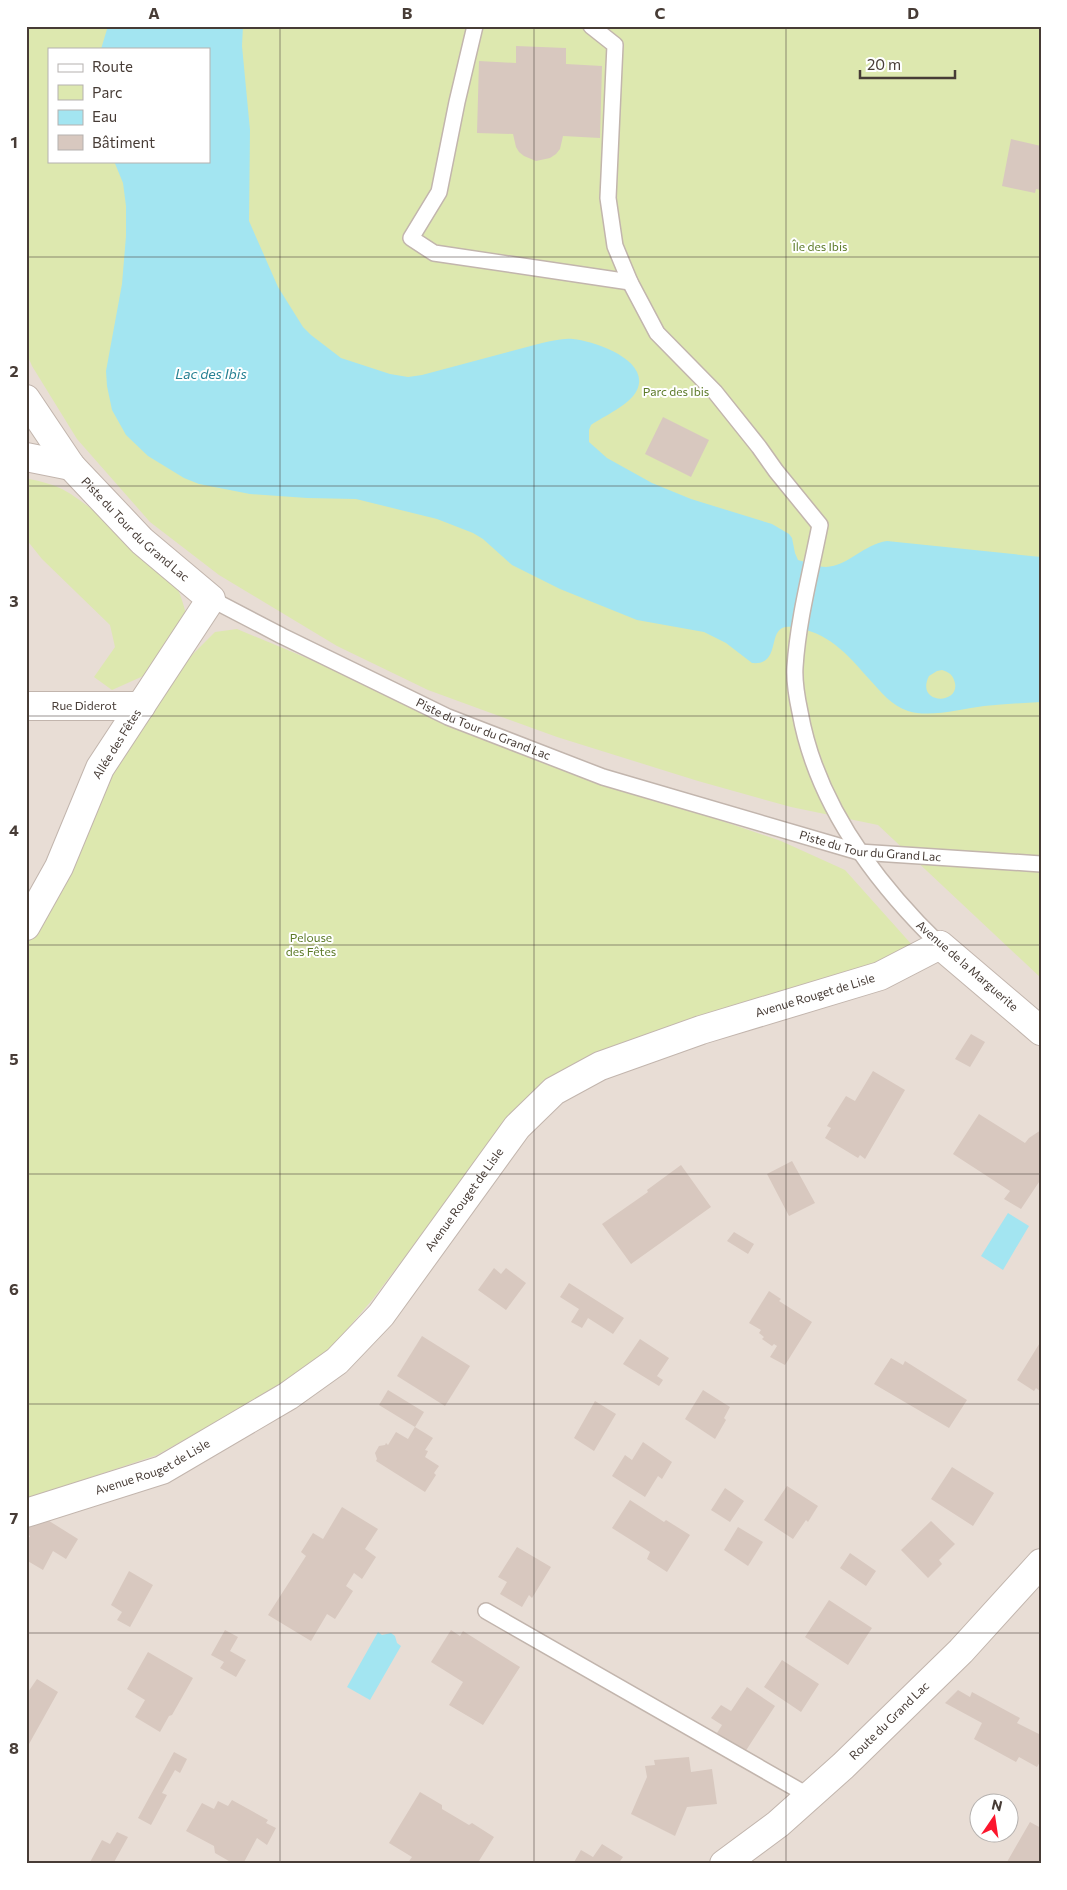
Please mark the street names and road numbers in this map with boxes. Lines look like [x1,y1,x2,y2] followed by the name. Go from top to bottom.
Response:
[79,474,192,584] street label: Piste du Tour du Grand Lac
[414,695,553,762] street label: Piste du Tour du Grand Lac
[51,698,117,712] street label: Rue Diderot
[89,706,143,781] street label: Allée des Fêtes
[798,827,942,863] street label: Piste du Tour du Grand Lac
[914,917,1021,1013] street label: Avenue de la Marguerite
[753,970,876,1019] street label: Avenue Rouget de Lisle
[422,1145,506,1253] street label: Avenue Rouget de Lisle
[93,1436,212,1497] street label: Avenue Rouget de Lisle
[846,1678,932,1762] street label: Route du Grand Lac

